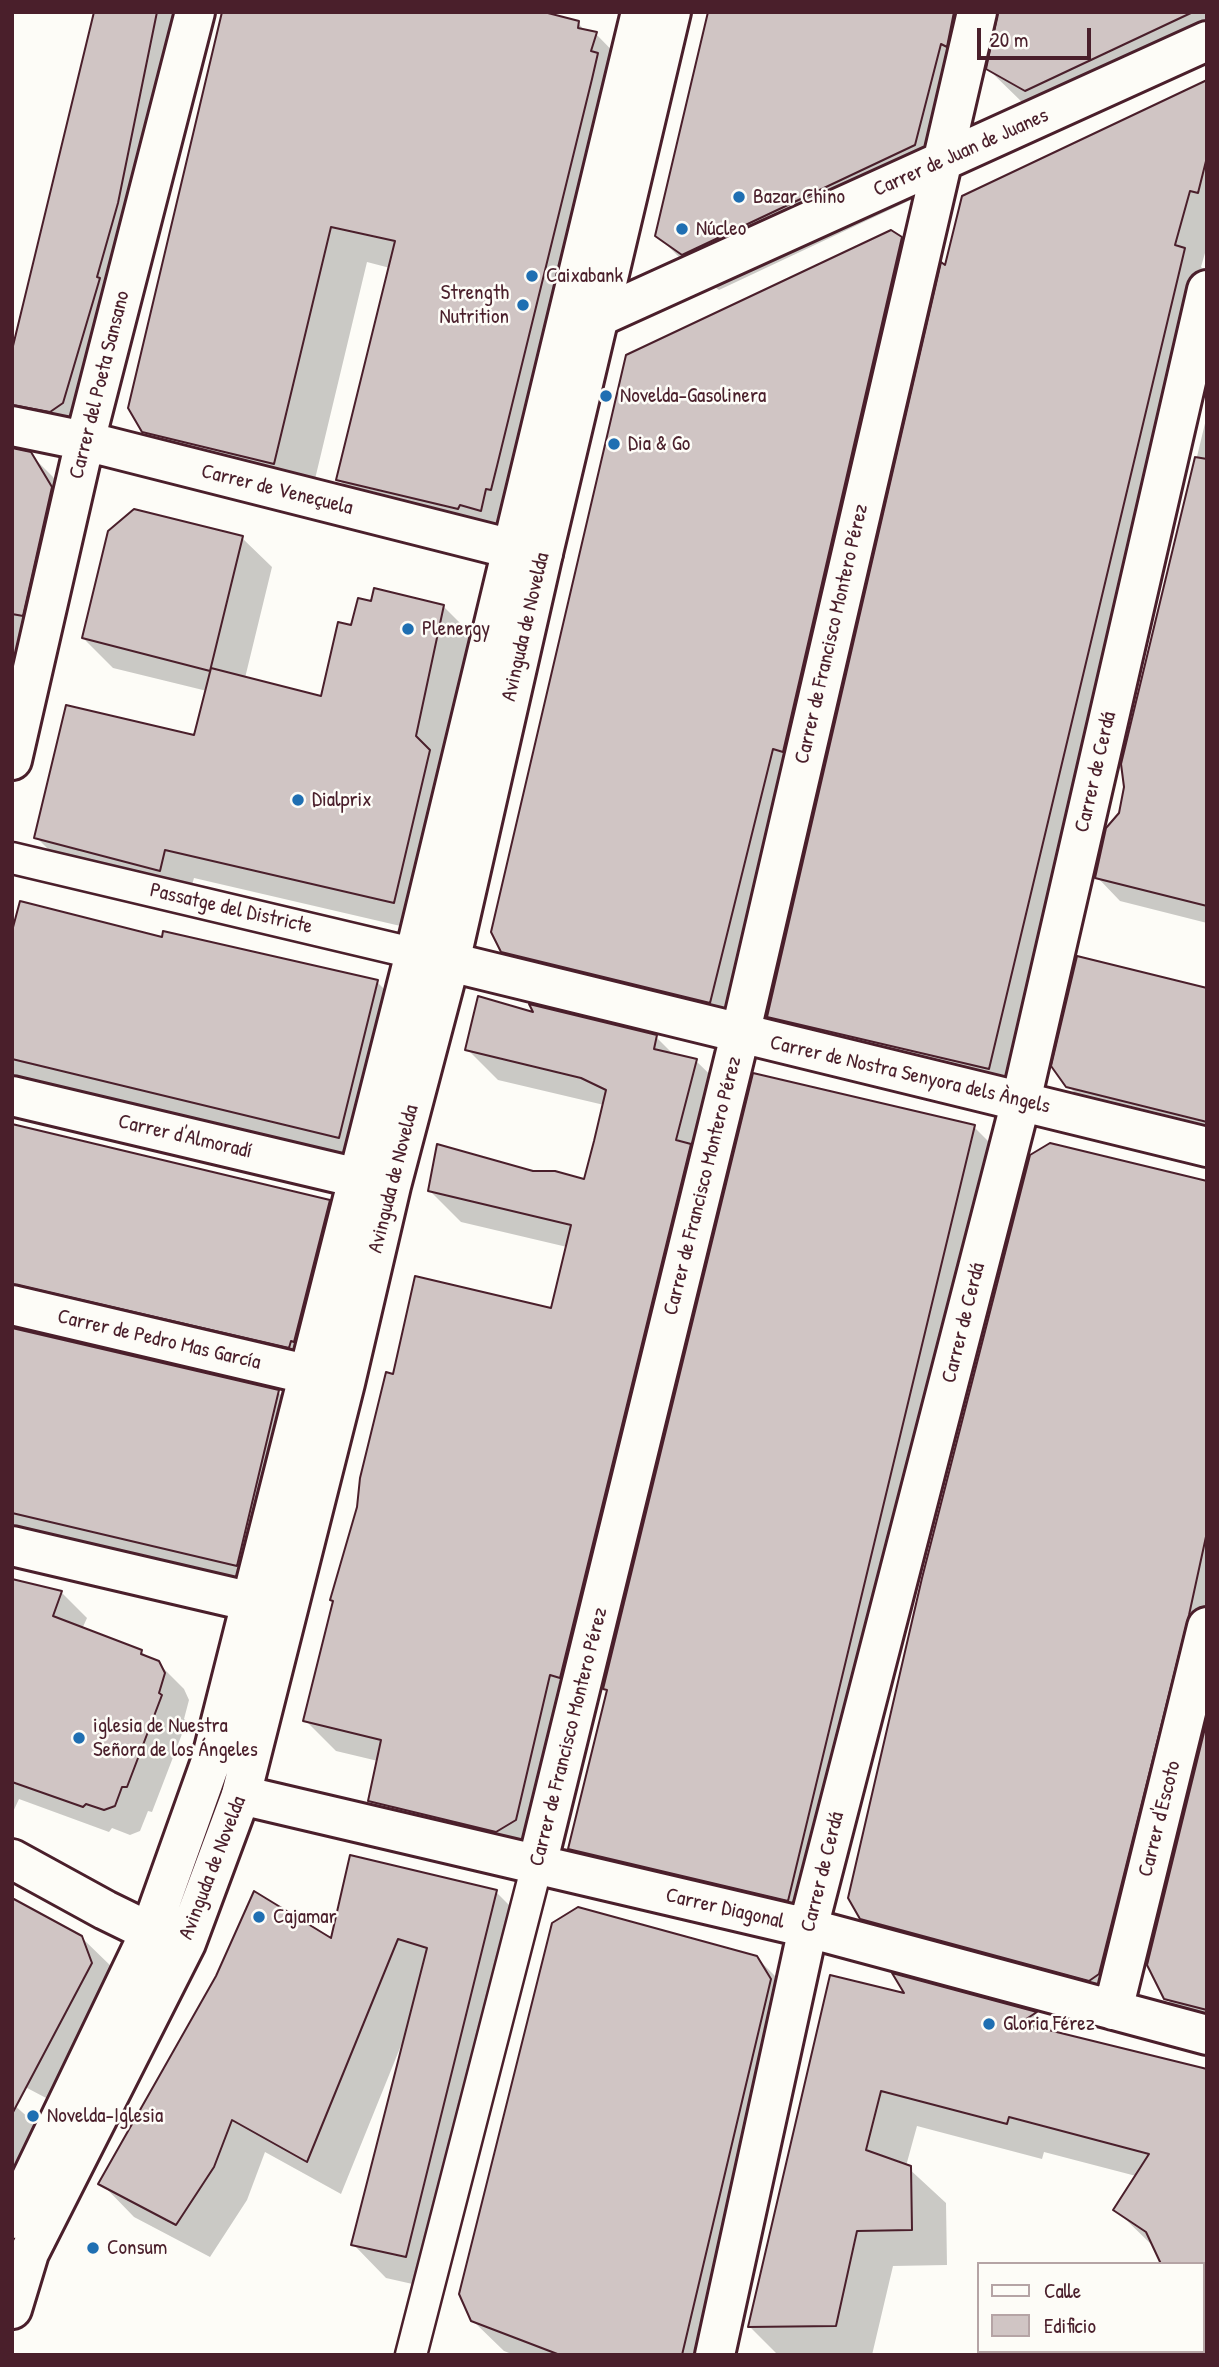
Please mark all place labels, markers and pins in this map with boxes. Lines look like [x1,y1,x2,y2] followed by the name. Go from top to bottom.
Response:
[753,184,845,210] place label: Bazar Chino
[731,189,747,205] marker: Bazar Chino
[696,216,746,242] place label: Núcleo
[674,221,690,237] marker: Núcleo
[546,263,623,289] place label: Caixabank
[524,268,540,284] marker: Caixabank
[440,280,509,330] place label: Strength Nutrition
[515,297,531,313] marker: Strength Nutrition
[620,383,766,409] place label: Novelda-Gasolinera
[598,388,614,404] marker: Novelda-Gasolinera
[628,431,690,457] place label: Dia & Go
[606,436,622,452] marker: Dia & Go
[422,616,490,642] place label: Plenergy
[400,621,416,637] marker: Plenergy
[312,787,372,813] place label: Dialprix
[290,792,306,808] marker: Dialprix
[93,1713,258,1763] place label: iglesia de Nuestra Señora de los Ángeles
[71,1730,87,1746] marker: iglesia de Nuestra Señora de los Ángeles
[273,1904,337,1930] place label: Cajamar
[251,1909,267,1925] marker: Cajamar
[1003,2011,1095,2037] place label: Gloria Férez
[981,2016,997,2032] marker: Gloria Férez
[47,2103,163,2129] place label: Novelda-Iglesia
[25,2108,41,2124] marker: Novelda-Iglesia
[107,2235,167,2261] place label: Consum
[85,2240,101,2256] marker: Consum

